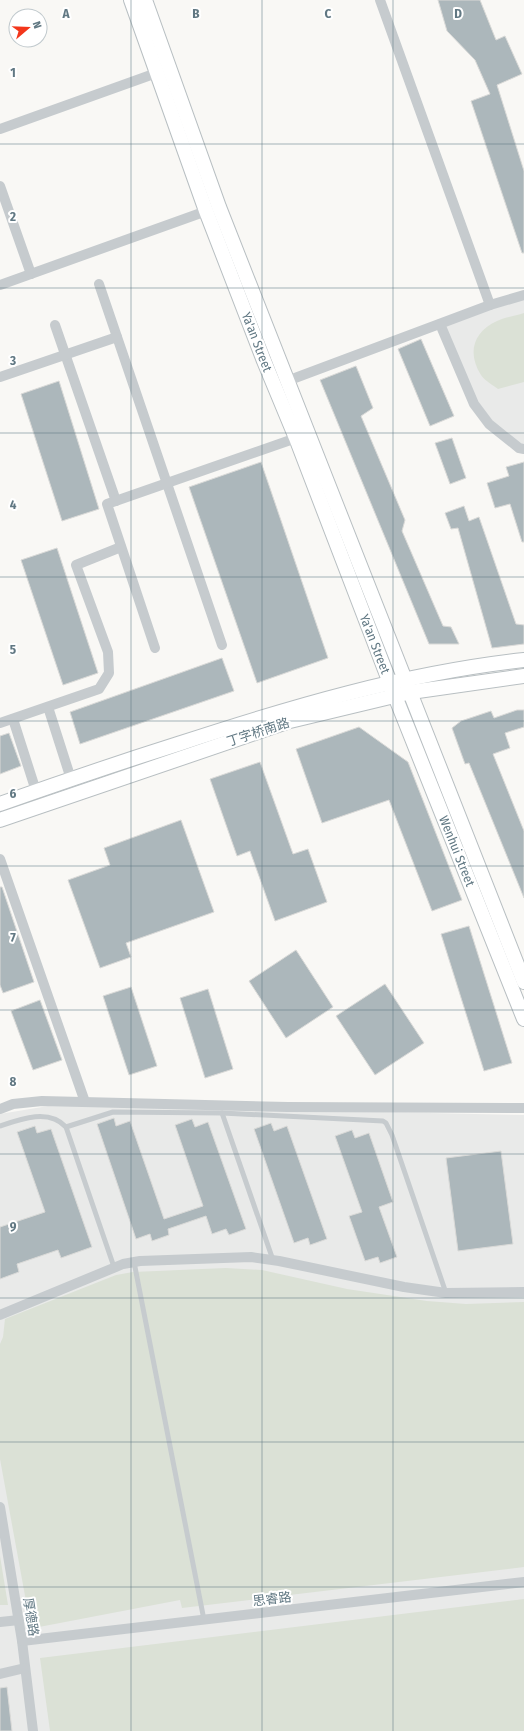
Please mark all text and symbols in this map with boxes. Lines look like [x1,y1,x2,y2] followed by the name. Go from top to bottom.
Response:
[61,6,70,21] text: A
[192,6,200,21] text: B
[325,6,332,21] text: C
[454,6,462,21] text: D
[8,8,48,48] north arrow
[30,20,44,30] text: N
[10,65,16,80] text: 1
[9,209,16,224] text: 2
[239,310,275,374] street label: Ya'an Street
[9,353,16,368] text: 3
[10,497,17,512] text: 4
[357,612,393,676] street label: Ya'an Street
[10,642,16,657] text: 5
[225,715,291,749] street label: 丁字桥南路
[10,786,17,801] text: 6
[436,814,478,889] street label: Wenhui Street
[10,930,16,945] text: 7
[10,1074,17,1089] text: 8
[10,1219,17,1234] text: 9
[252,1589,292,1609] street label: 思睿路
[21,1597,41,1637] street label: 厚德路

